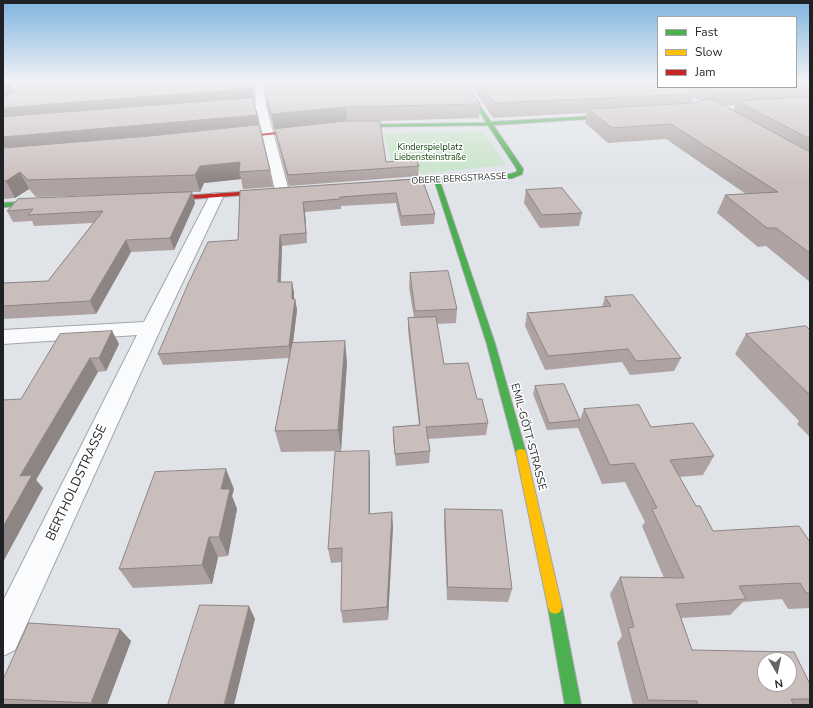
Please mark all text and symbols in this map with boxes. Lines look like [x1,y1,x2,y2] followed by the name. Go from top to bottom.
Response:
[657,16,797,88] legend
[695,24,718,40] text: Fast
[695,44,723,60] text: Slow
[695,64,716,80] text: Jam
[394,143,466,164] park label: Kinderspielplatz Liebensteinstraße
[411,171,507,187] street label: OBERE BERGSTRASSE
[507,382,549,492] street label: EMIL-GÖTT-STRASSE
[43,422,111,544] street label: BERTHOLDSTRASSE
[757,652,797,692] north arrow
[774,675,784,691] text: N

